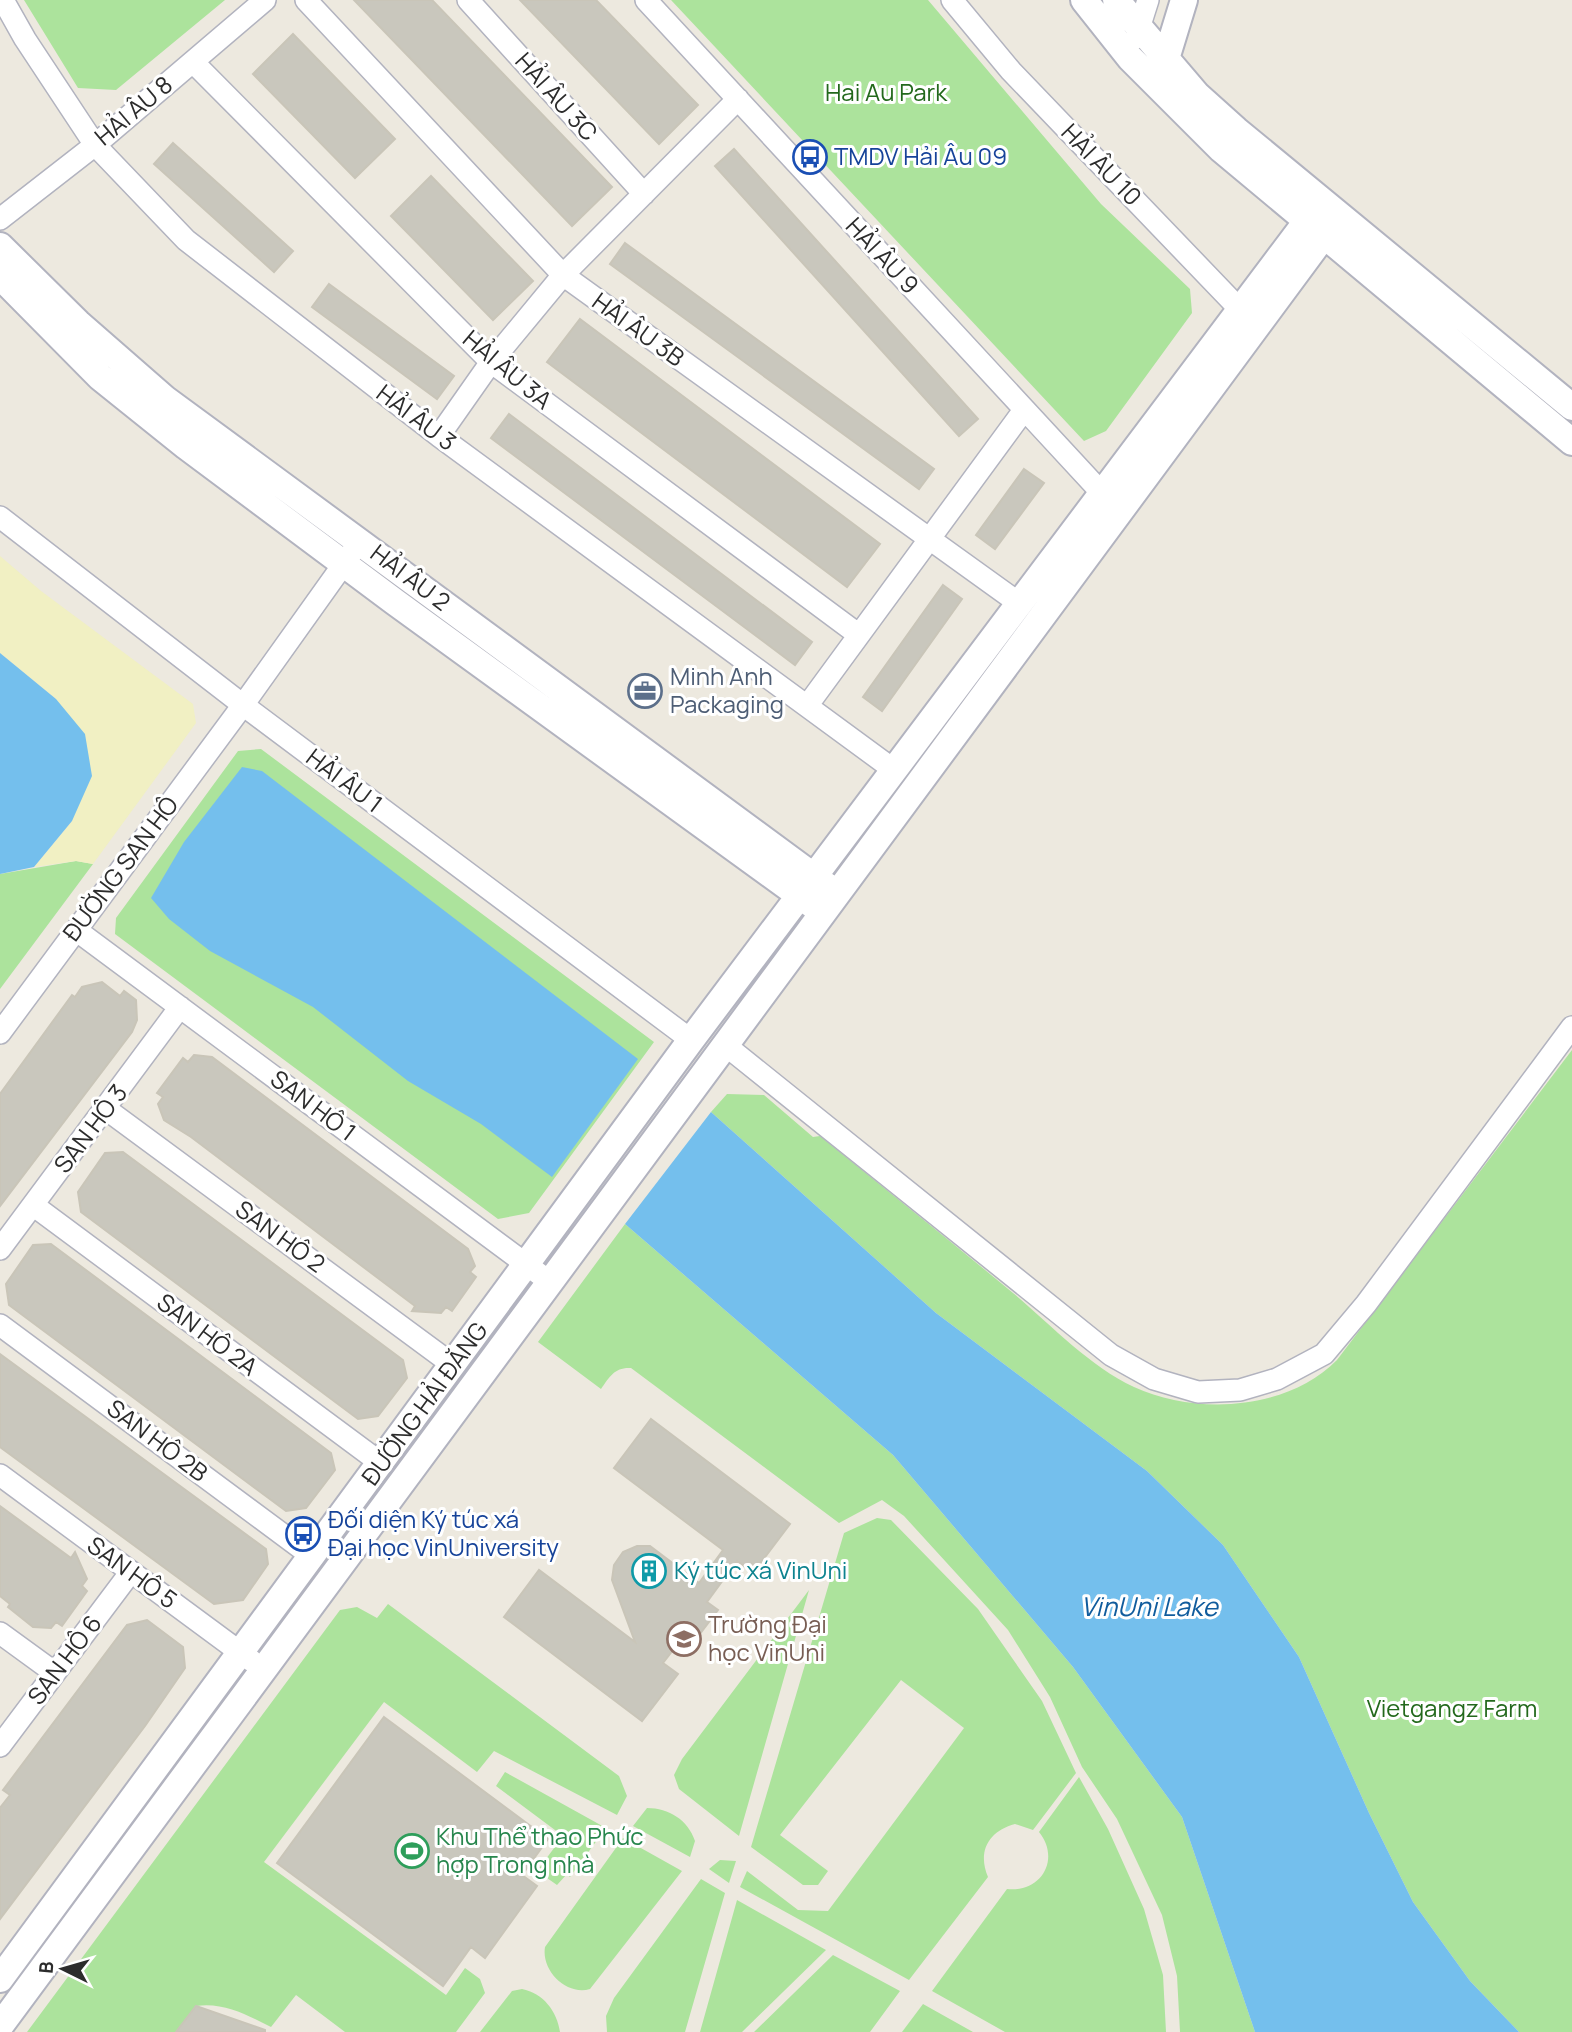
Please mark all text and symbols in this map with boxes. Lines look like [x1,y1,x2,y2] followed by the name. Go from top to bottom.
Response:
[508,45,606,147] street label: HẢI ÂU 3C
[87,68,179,152] street label: HẢI ÂU 8
[825,75,948,108] park label: Hai Au Park
[1055,116,1150,212] street label: HẢI ÂU 10
[791,138,829,176] bus stop icon: TMDV Hải Âu 09
[834,139,1007,172] place label: TMDV Hải Âu 09
[839,210,927,300] street label: HẢI ÂU 9
[586,284,692,373] street label: HẢI ÂU 3B
[456,322,560,416] street label: HẢI ÂU 3A
[370,376,463,458] street label: HẢI ÂU 3
[364,536,458,618] street label: HẢI ÂU 2
[670,659,784,720] place label: Minh Anh Packaging
[626,672,664,710] office icon: Minh Anh Packaging
[300,740,390,819] street label: HẢI ÂU 1
[54,789,185,947] street label: ĐƯỜNG SAN HÔ
[264,1062,363,1148] street label: SAN HÔ 1
[46,1077,134,1179] street label: SAN HÔ 3
[229,1192,332,1280] street label: SAN HÔ 2
[151,1285,265,1383] street label: SAN HÔ 2A
[353,1315,494,1491] street label: ĐƯỜNG HẢI ĐĂNG
[101,1391,215,1489] street label: SAN HÔ 2B
[328,1502,559,1563] place label: Đối diện Ký túc xá Đại học VinUniversity
[284,1515,322,1553] bus stop icon: Đối diện Ký túc xá Đại học VinUniversity
[81,1528,185,1616] street label: SAN HÔ 5
[630,1552,668,1590] building icon: Ký túc xá VinUni
[674,1553,847,1586] place label: Ký túc xá VinUni
[1080,1588,1219,1624] water label: VinUni Lake
[19,1607,108,1711] street label: SAN HÔ 6
[708,1607,827,1668] place label: Trường Đại học VinUni
[665,1620,703,1658] school or university icon: Trường Đại học VinUni
[1367,1691,1537,1724] park label: Vietgangz Farm
[436,1819,643,1880] place label: Khu Thể thao Phức hợp Trong nhà
[393,1832,431,1870] sports icon: Khu Thể thao Phức hợp Trong nhà
[28,1934,98,2004] north arrow
[33,1960,60,1975] text: B

